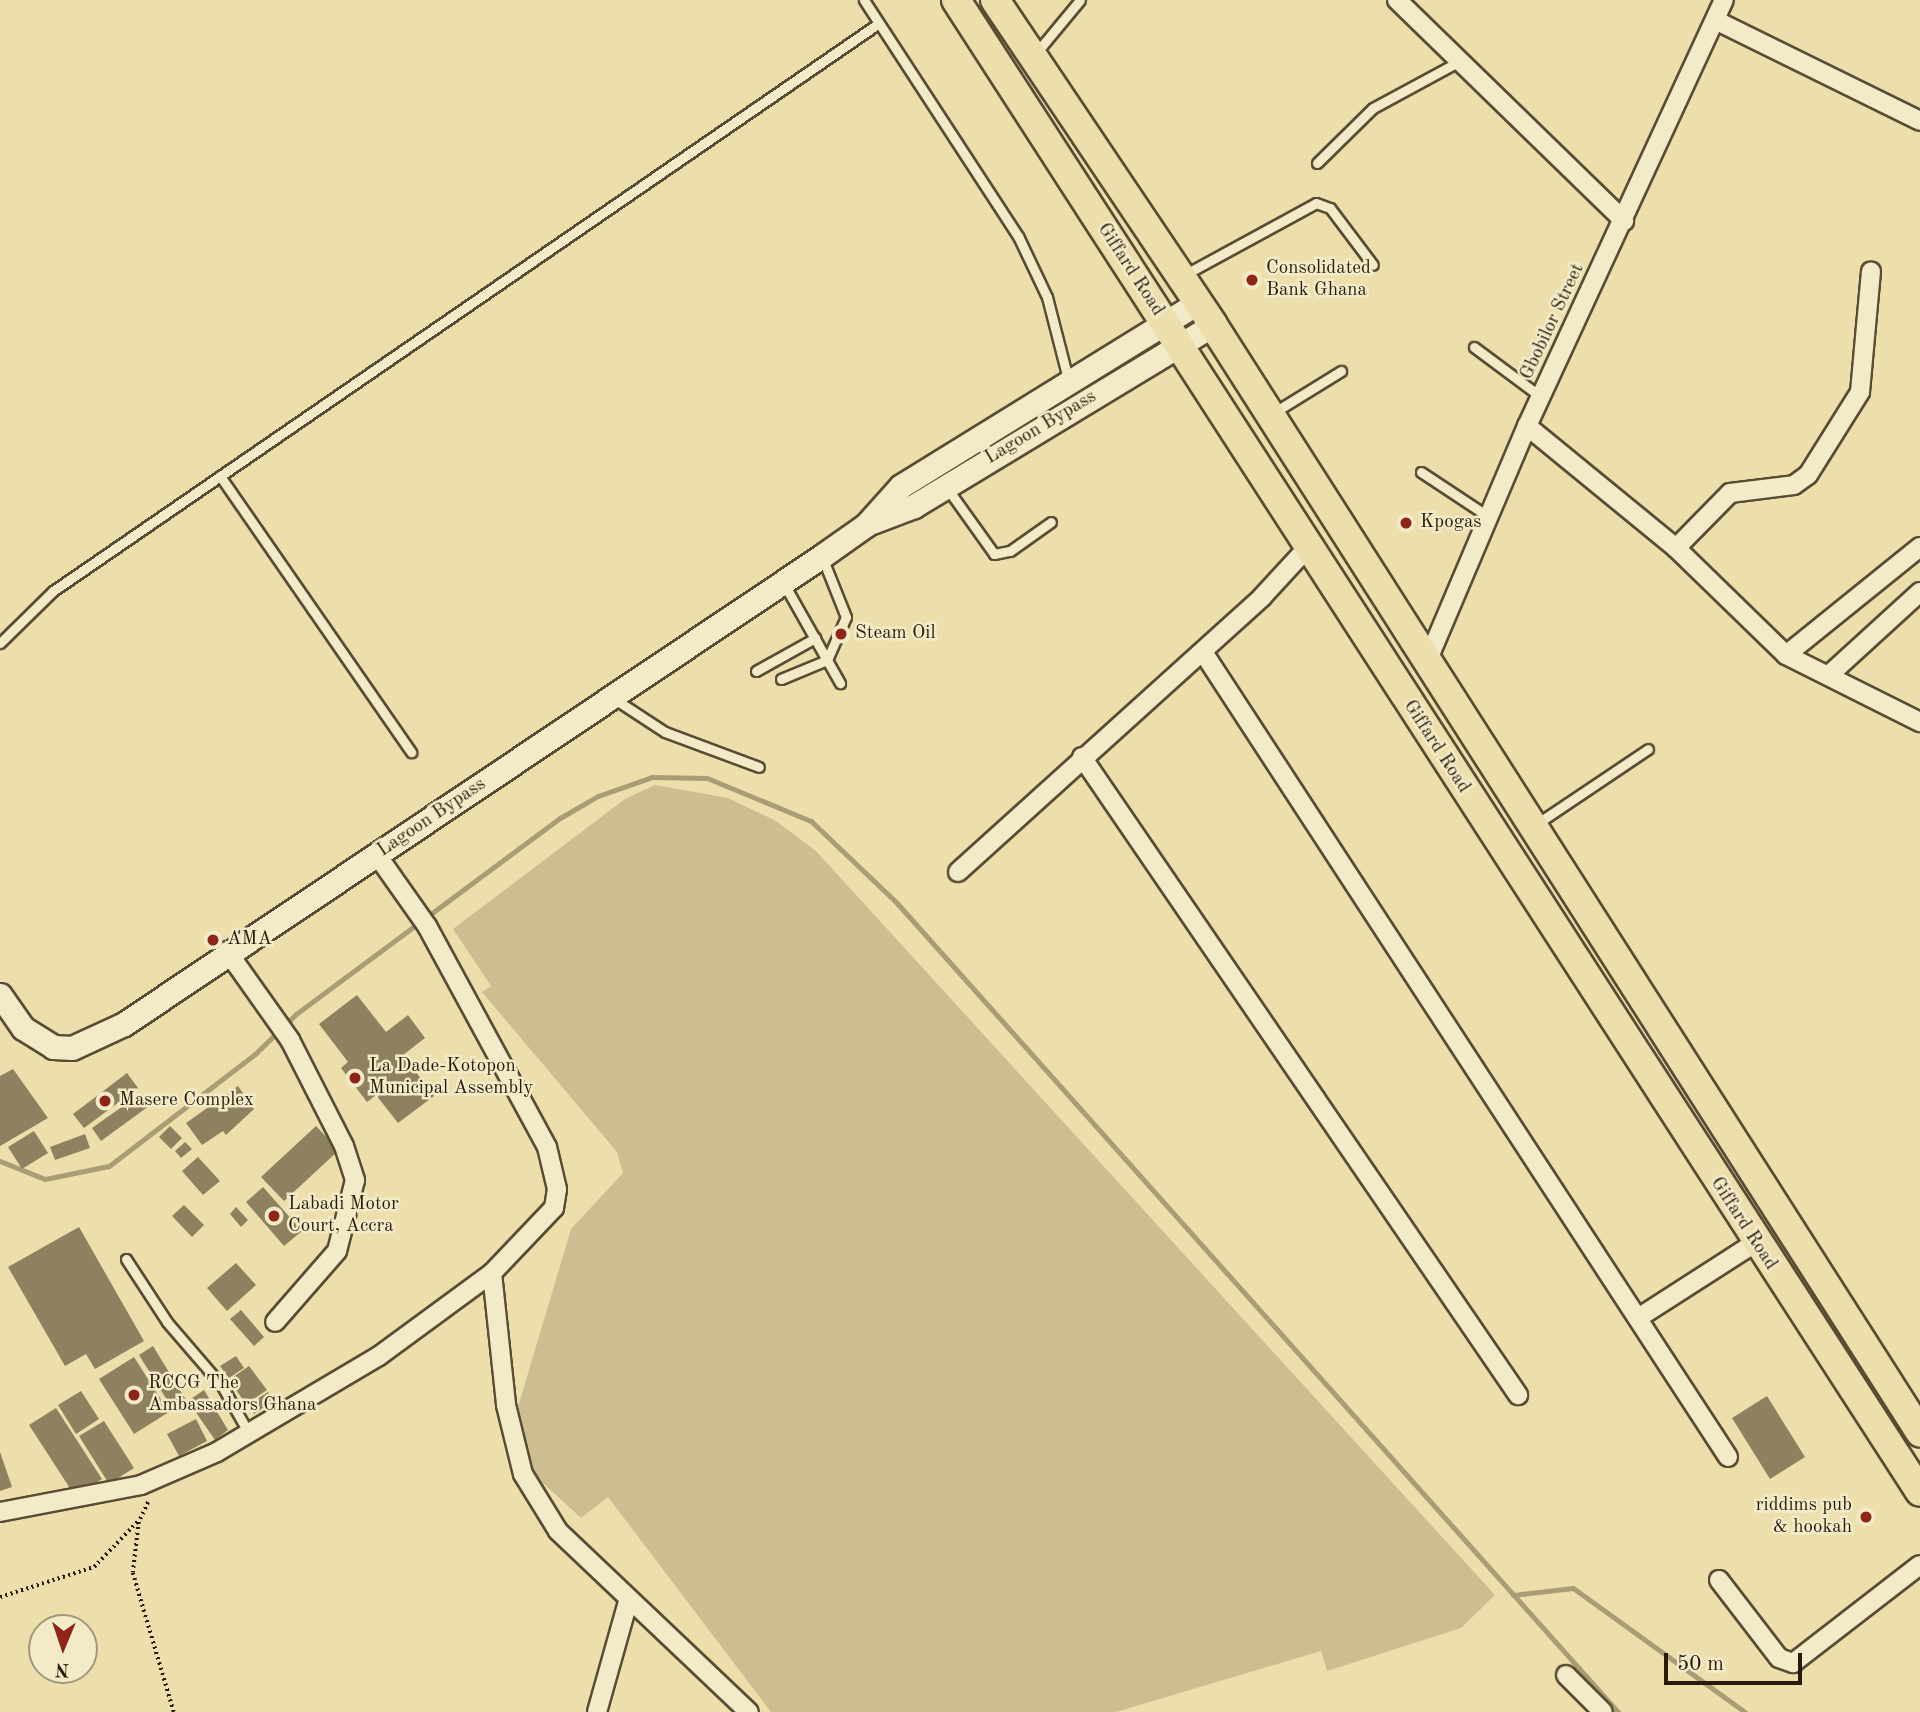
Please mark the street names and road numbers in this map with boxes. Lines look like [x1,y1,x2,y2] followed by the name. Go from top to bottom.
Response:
[1092,219,1168,321] street label: Giffard Road
[1516,260,1590,384] street label: Gbobilor Street
[981,386,1101,470] street label: Lagoon Bypass
[1398,696,1474,798] street label: Giffard Road
[374,773,490,863] street label: Lagoon Bypass
[1705,1173,1781,1275] street label: Giffard Road

